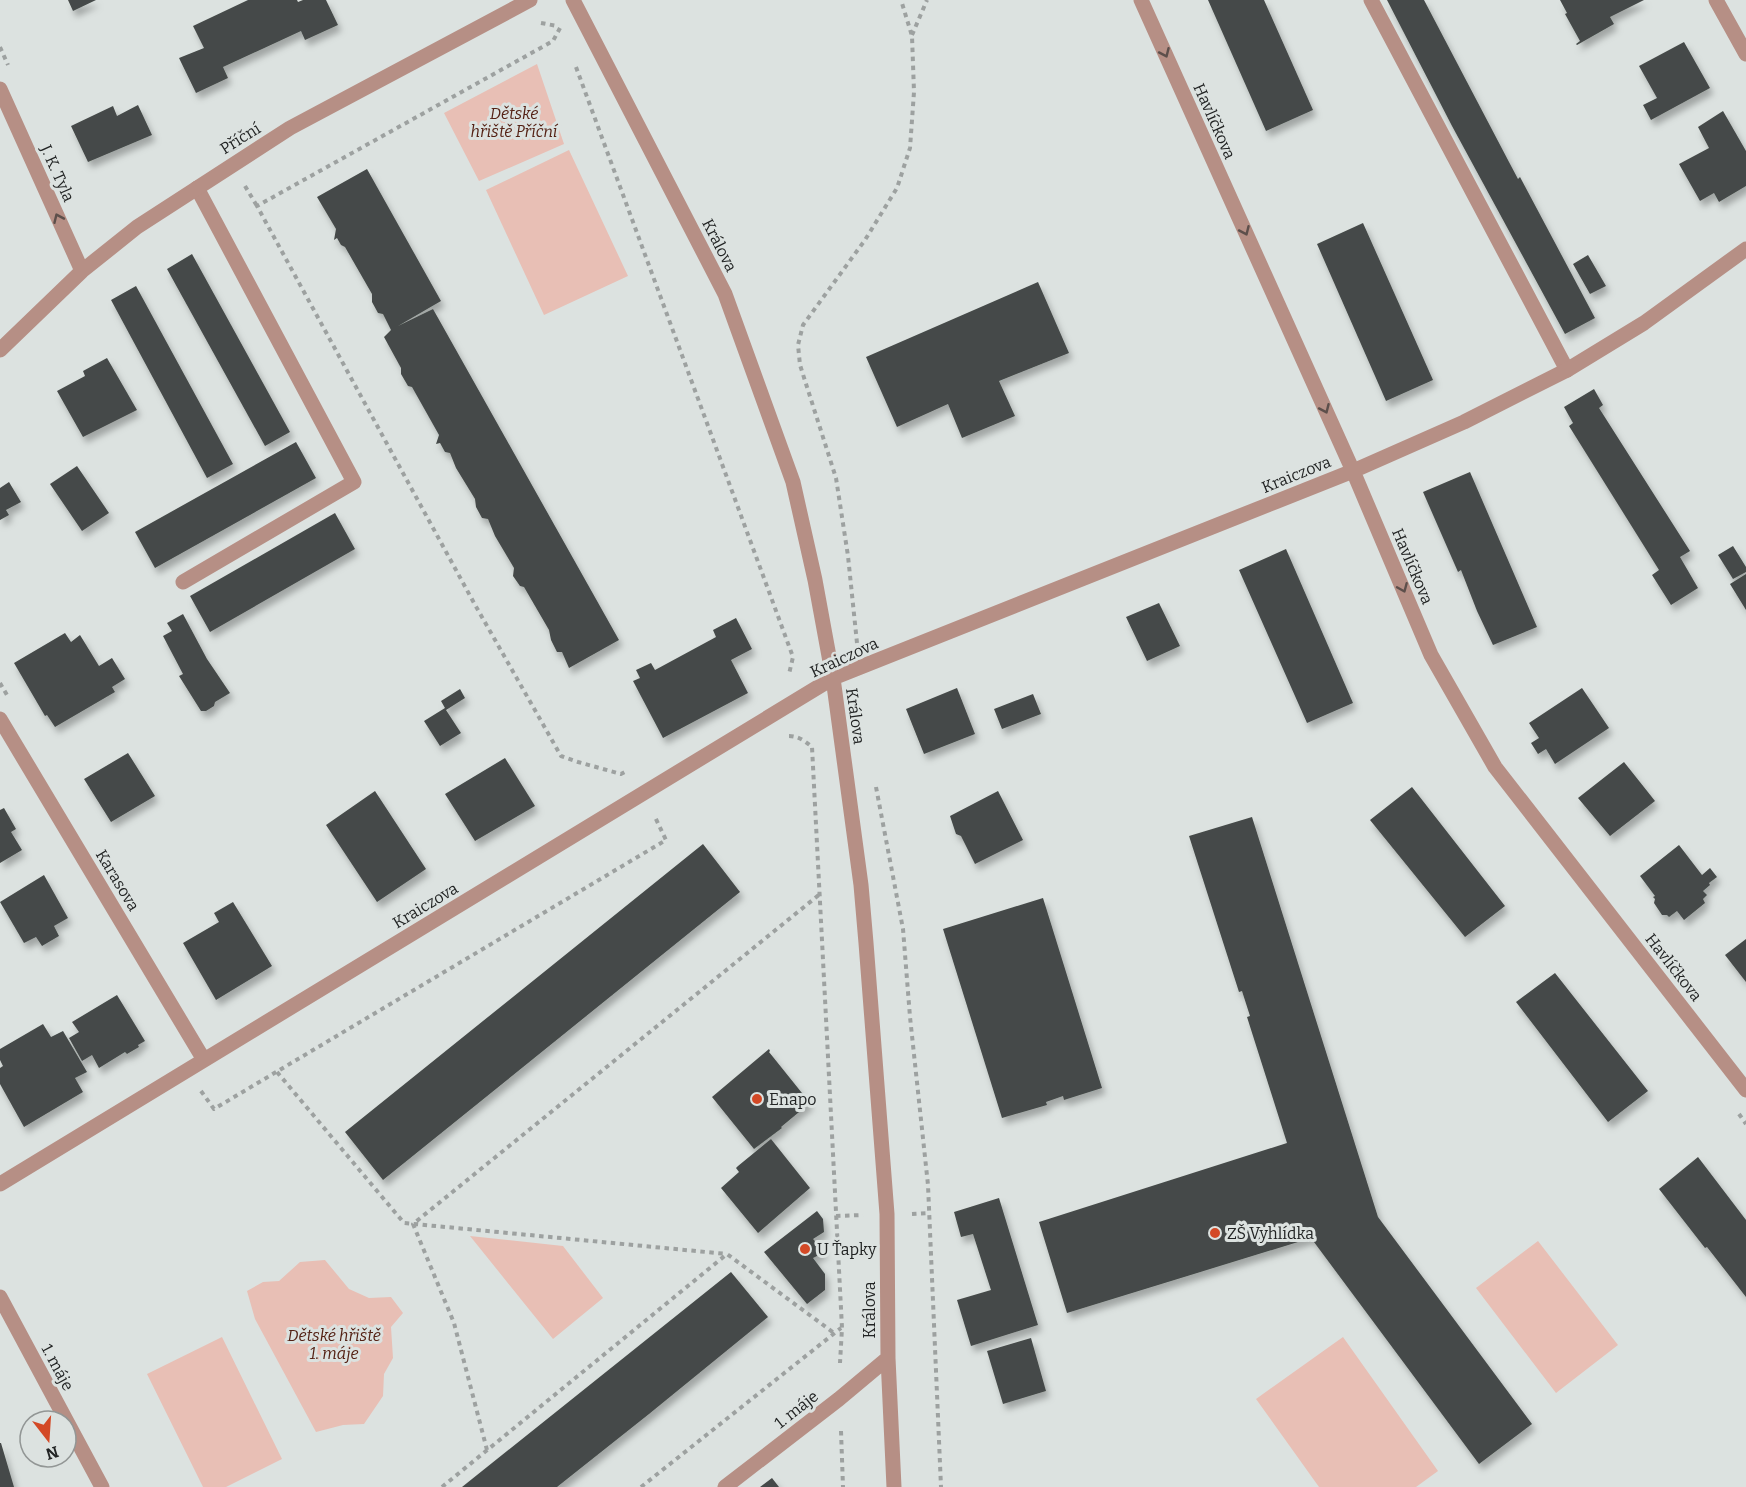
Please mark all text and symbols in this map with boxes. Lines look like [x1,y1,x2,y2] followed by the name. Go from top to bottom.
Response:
[1158,47,1170,58] one-way arrow
[1189,80,1240,162] street label: Havlíčkova
[471,104,559,141] park label: Dětské hřiště Příční
[217,119,264,158] street label: Příční
[36,141,79,205] street label: J. K. Tyla
[54,213,66,224] one-way arrow
[698,216,741,275] street label: Králova
[1238,225,1250,236] one-way arrow
[1318,403,1330,414] one-way arrow
[1259,452,1334,497] street label: Kraiczova
[1388,525,1437,607] street label: Havlíčkova
[1396,581,1408,592] one-way arrow
[807,633,881,681] street label: Kraiczova
[842,687,869,746] street label: Králova
[92,846,143,915] street label: Karasova
[389,878,462,932] street label: Kraiczova
[1641,930,1706,1005] street label: Havlíčkova
[769,1090,816,1109] place label: Enapo
[750,1092,764,1106] marker: Enapo
[1227,1223,1314,1243] place label: ZŠ Vyhlídka
[1208,1226,1222,1240] marker: ZŠ Vyhlídka
[817,1239,877,1259] place label: U Ťapky
[798,1242,812,1256] marker: U Ťapky
[860,1281,879,1338] street label: Králova
[287,1326,382,1363] park label: Dětské hřiště 1. máje
[37,1341,78,1394] street label: 1. máje
[771,1386,822,1432] street label: 1. máje
[18,1409,78,1469] north arrow
[44,1442,61,1464] text: N

